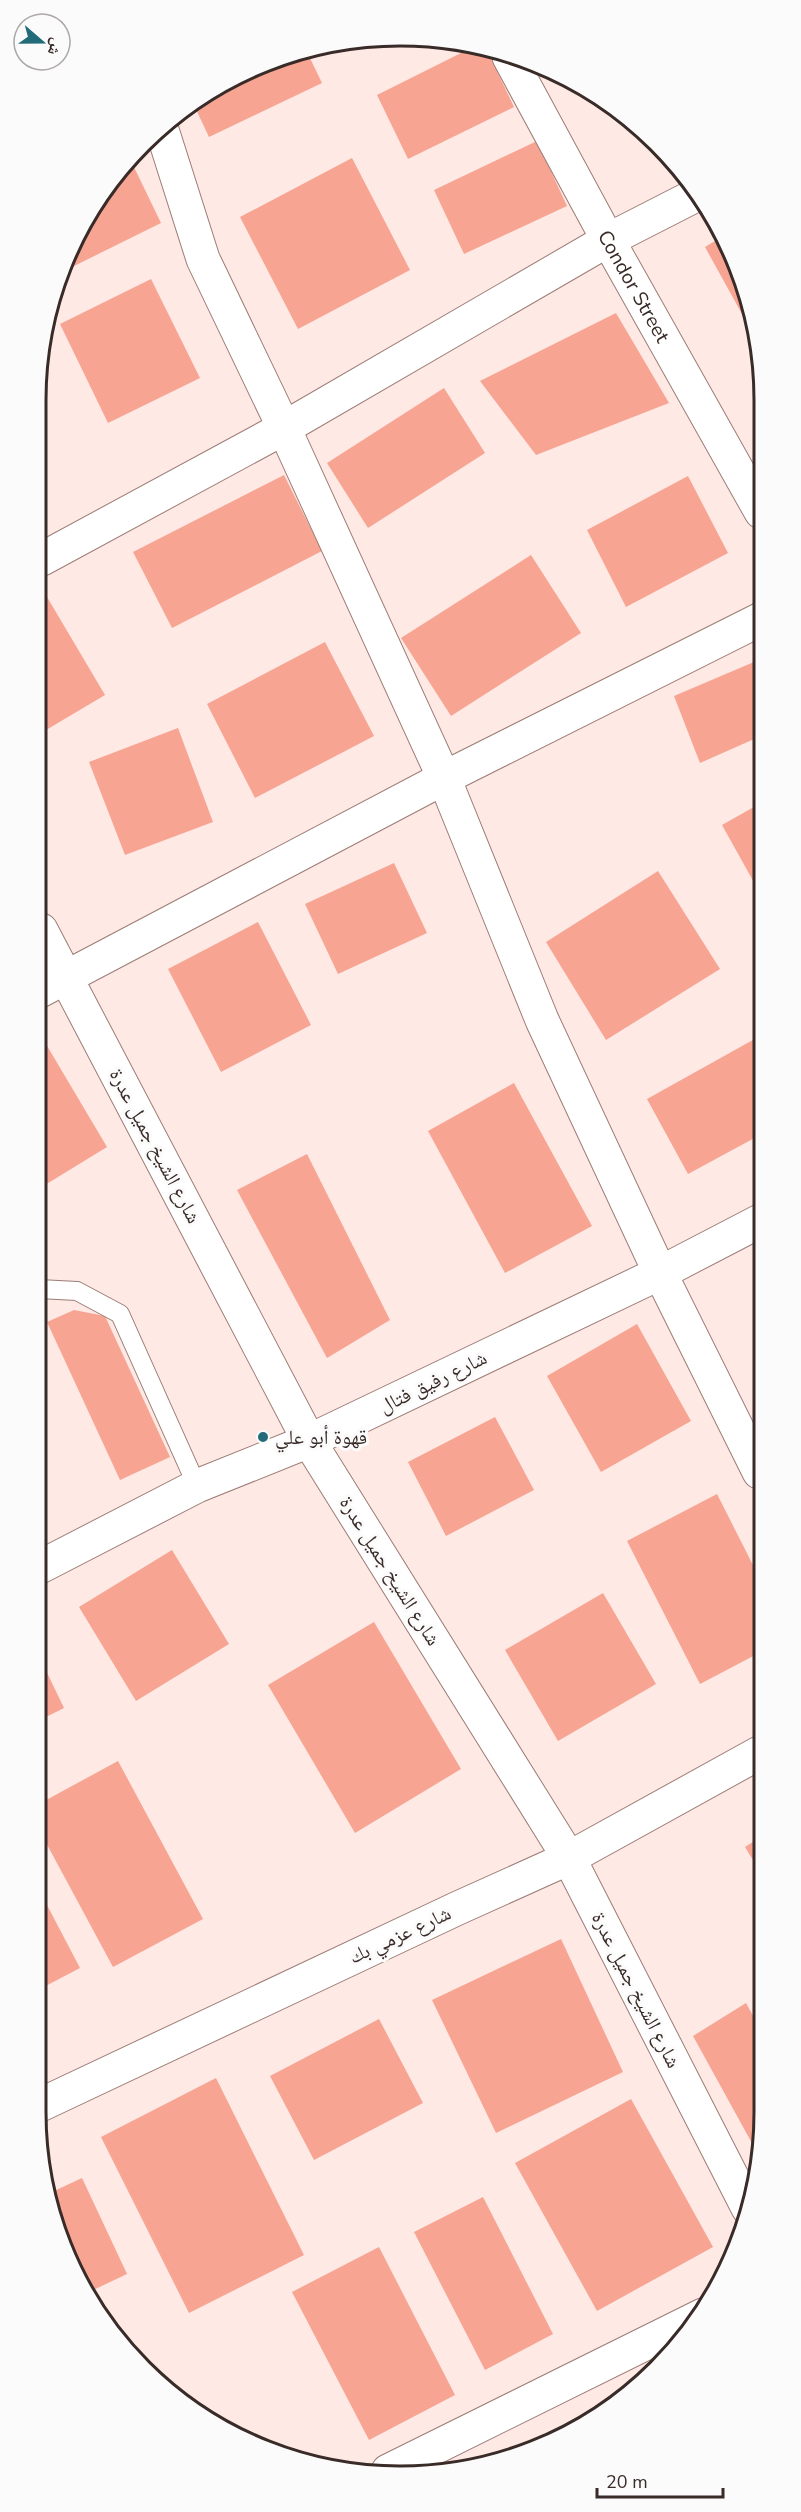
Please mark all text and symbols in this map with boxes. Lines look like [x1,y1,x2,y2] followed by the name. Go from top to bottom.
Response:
[12,12,72,72] north arrow
[42,35,68,59] text: ش
[592,225,677,348] street label: Condor Street
[103,1064,207,1228] street label: شارع الشيخ جميل عدرة
[374,1344,492,1420] street label: شارع رفيق فتال
[275,1424,367,1453] place label: قهوة أبو علي
[256,1430,270,1444] marker: قهوة أبو علي
[333,1491,447,1651] street label: شارع الشيخ جميل عدرة
[345,1900,456,1972] street label: شارع عزمي بك
[585,1907,687,2073] street label: شارع الشيخ جميل عدرة
[597,2461,723,2499] scale bar
[606,2470,648,2494] text: 20 m

